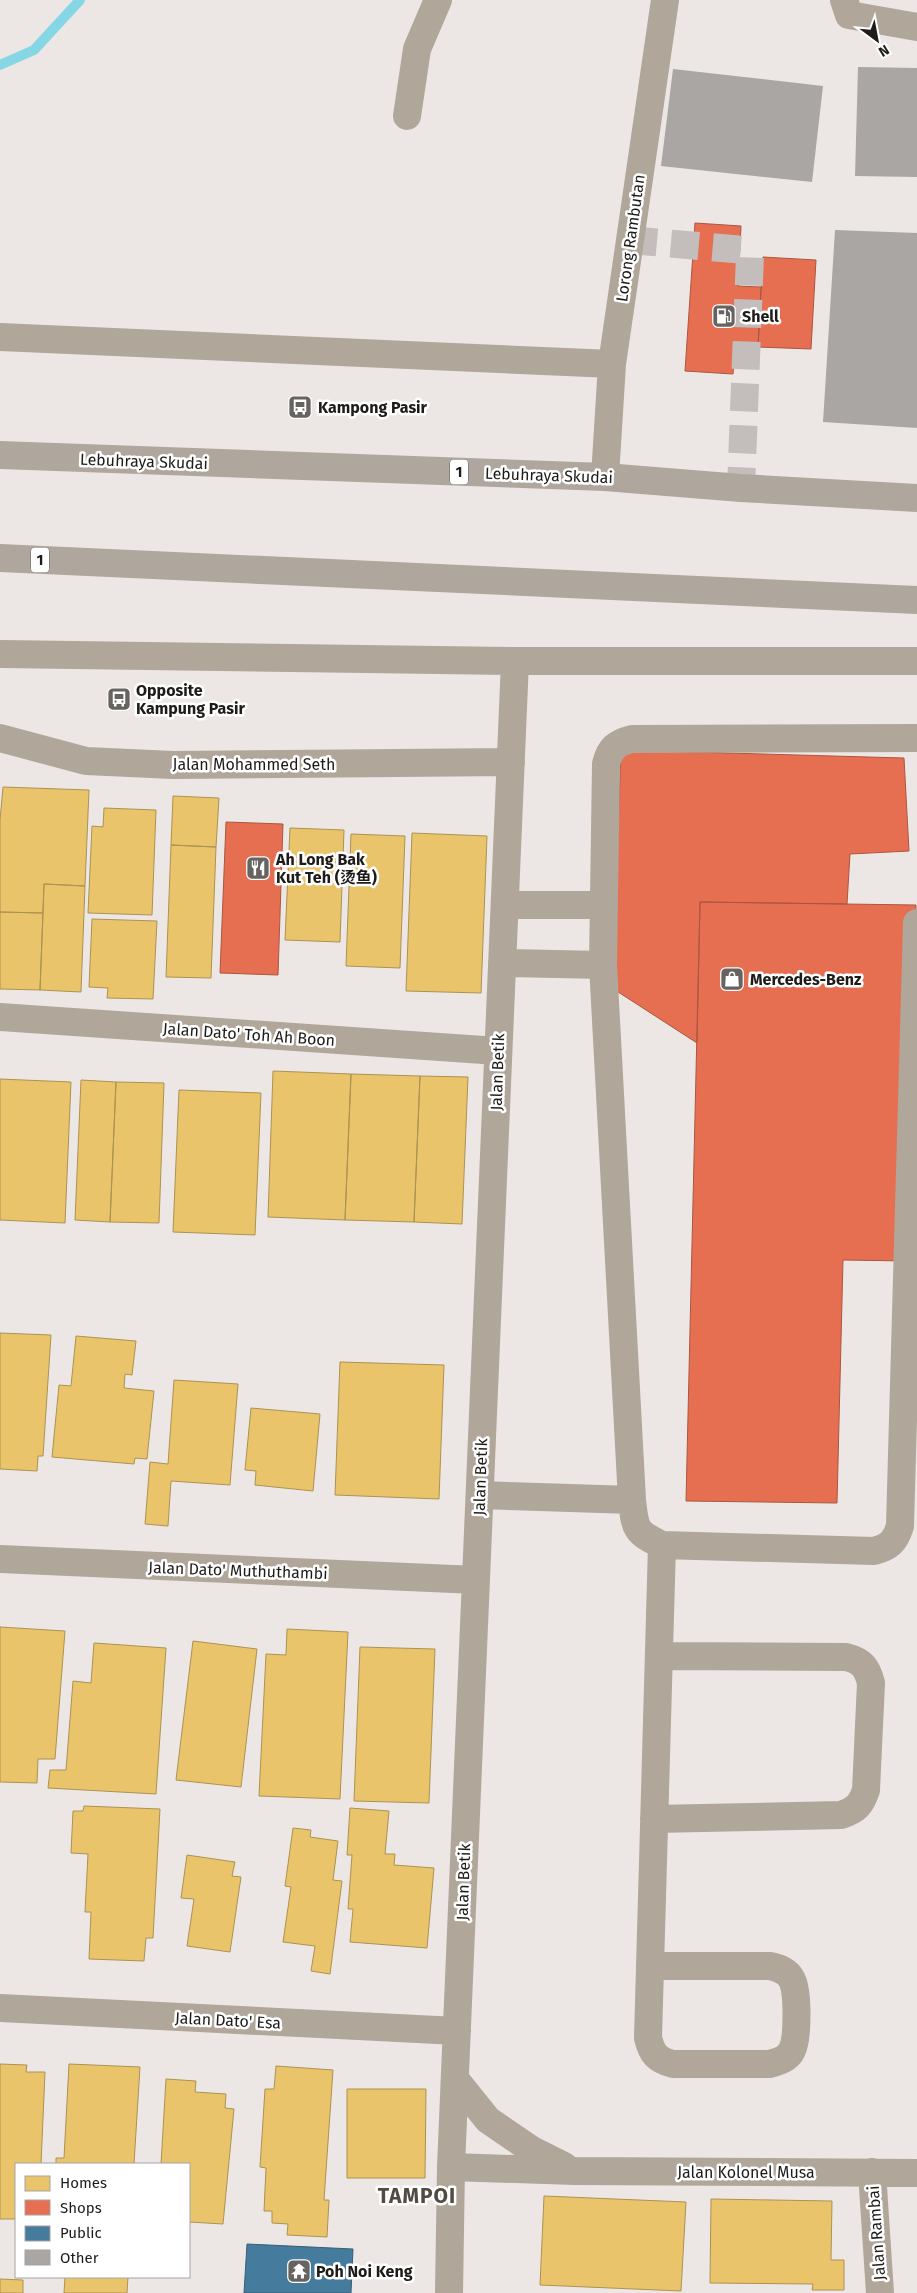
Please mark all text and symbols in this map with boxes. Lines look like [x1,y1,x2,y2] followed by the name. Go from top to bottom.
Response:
[852,15,902,65] north arrow
[875,41,892,60] text: N
[612,173,649,303] street label: Lorong Rambutan
[711,303,737,329] fuel station icon: Shell
[742,307,779,326] place label: Shell
[287,394,313,420] bus stop icon: Kampong Pasir
[318,398,428,417] place label: Kampong Pasir
[80,450,208,473] street label: Lebuhraya Skudai
[450,460,468,484] road number: 1
[485,464,613,487] street label: Lebuhraya Skudai
[31,548,49,572] road number: 1
[136,681,245,718] place label: Opposite Kampung Pasir
[106,686,132,712] bus stop icon: Opposite Kampung Pasir
[173,755,335,774] street label: Jalan Mohammed Seth
[275,850,377,887] place label: Ah Long Bak Kut Teh (烫鱼)
[245,855,271,881] restaurant icon: Ah Long Bak Kut Teh (烫鱼)
[719,966,745,992] shop icon: Mercedes-Benz
[750,970,862,989] place label: Mercedes-Benz
[162,1019,336,1050] street label: Jalan Dato' Toh Ah Boon
[487,1032,508,1111] street label: Jalan Betik
[470,1437,491,1516] street label: Jalan Betik
[148,1558,328,1583] street label: Jalan Dato' Muthuthambi
[453,1842,474,1921] street label: Jalan Betik
[174,2008,281,2033] street label: Jalan Dato' Esa
[15,2163,190,2278] legend
[677,2163,815,2182] street label: Jalan Kolonel Musa
[60,2174,107,2192] text: Homes
[378,2183,456,2209] district label: TAMPOI
[864,2185,889,2281] street label: Jalan Rambai
[60,2199,102,2217] text: Shops
[60,2224,102,2242] text: Public
[60,2249,99,2267] text: Other
[286,2258,312,2284] temple icon: Poh Noi Keng
[316,2262,413,2281] place label: Poh Noi Keng

